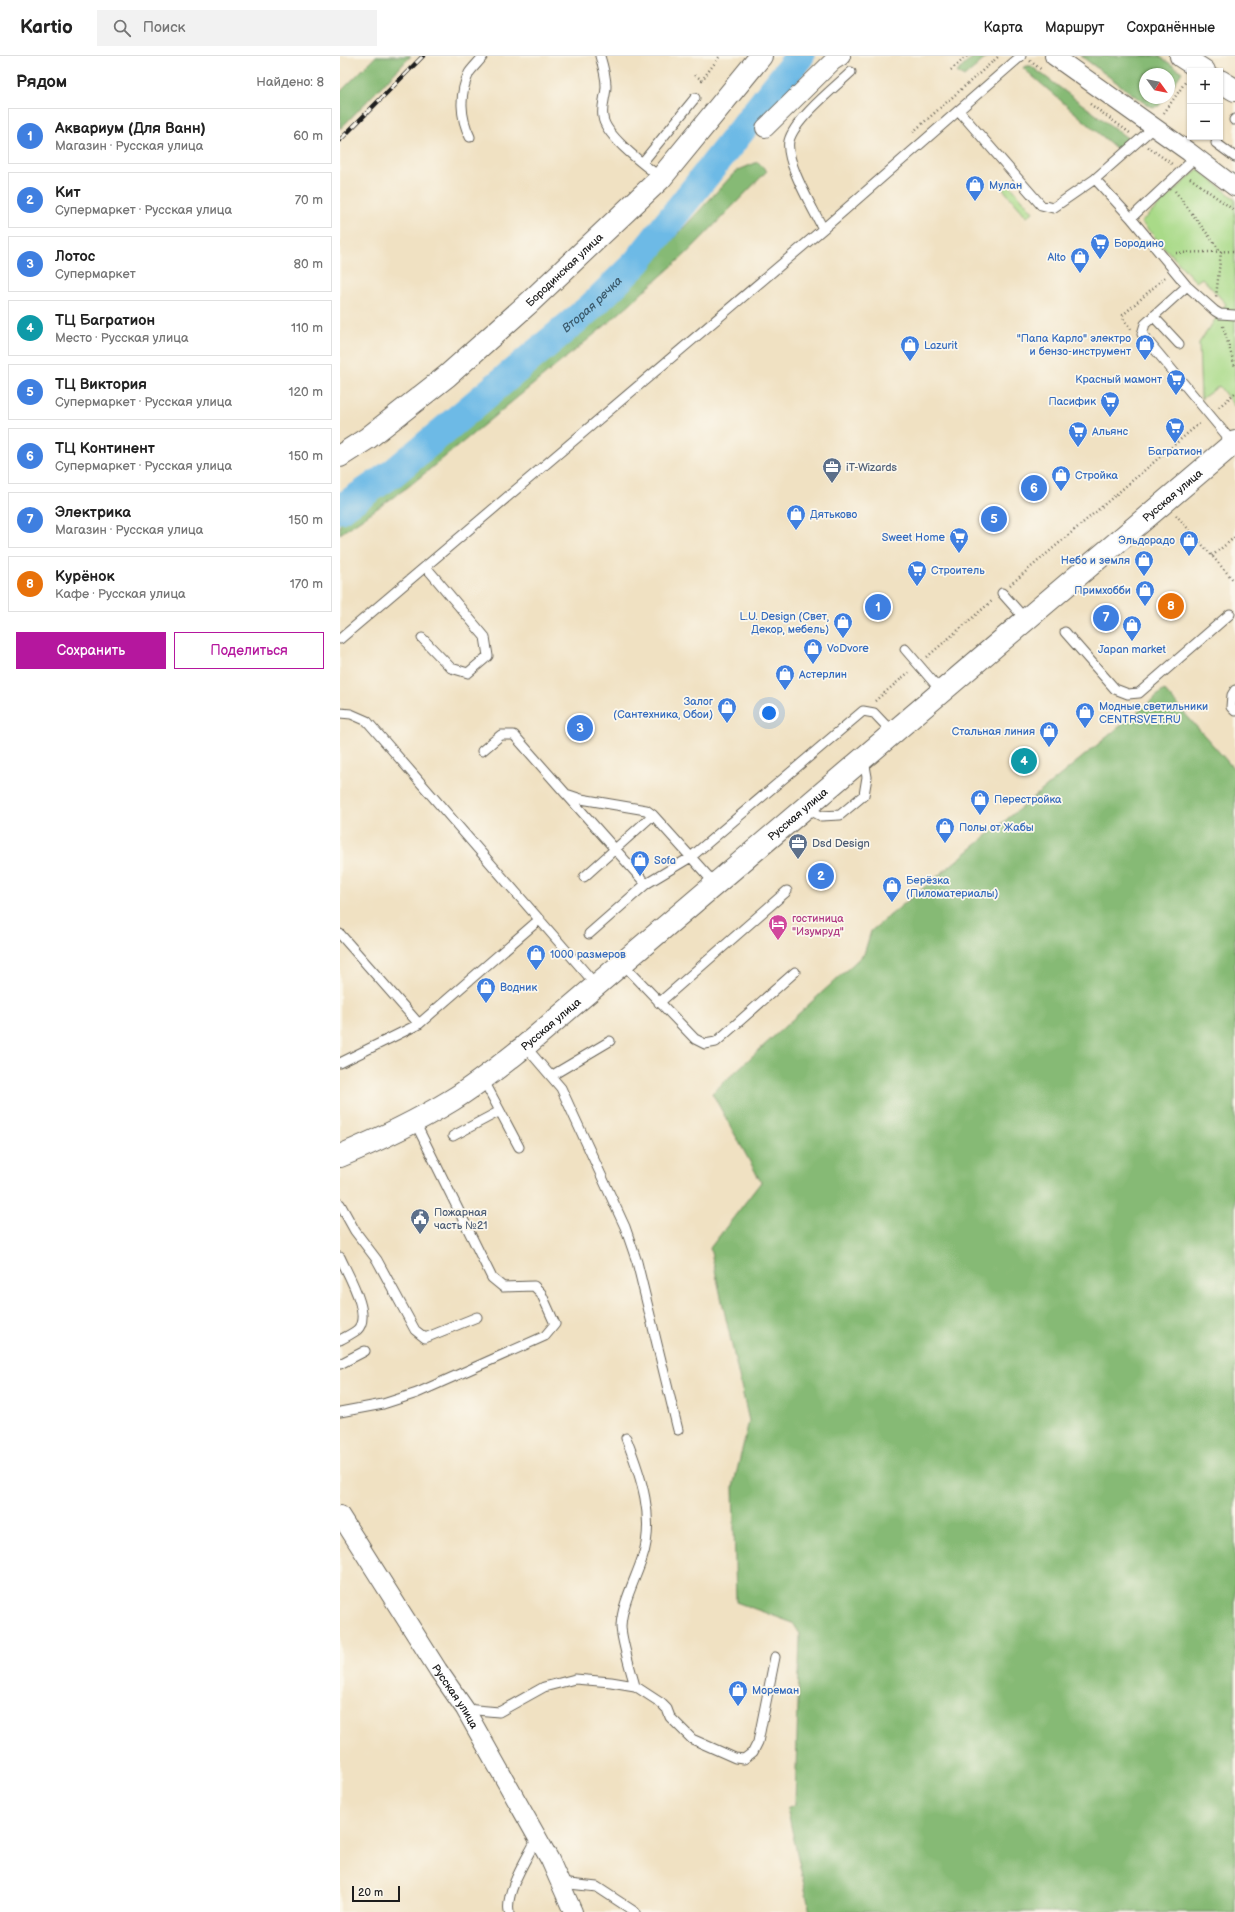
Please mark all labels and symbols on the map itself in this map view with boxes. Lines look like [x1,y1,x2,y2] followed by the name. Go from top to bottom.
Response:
[1139,68,1175,104] north arrow
[964,174,986,202] shop icon: Мулан
[989,179,1022,192] place label: Мулан
[523,230,606,310] street label: Бородинская улица
[1089,232,1111,260] supermarket icon: Бородино
[1114,237,1164,250] place label: Бородино
[1069,246,1091,274] shop icon: Alto
[1048,251,1066,264] place label: Alto
[559,273,626,336] water label: Вторая речка
[1017,332,1131,358] place label: "Папа Карло" электро и бензо-инструмент
[1134,333,1156,361] shop icon: "Папа Карло" электро и бензо-инструмент
[899,334,921,362] shop icon: Lazurit
[924,339,958,352] place label: Lazurit
[1165,368,1187,396] supermarket icon: Красный мамонт
[1075,373,1162,386] place label: Красный мамонт
[1099,390,1121,418] supermarket icon: Пасифик
[1049,395,1096,408] place label: Пасифик
[1164,416,1186,444] supermarket icon: Багратион
[1067,420,1089,448] supermarket icon: Альянс
[1091,425,1129,438] place label: Альянс
[1148,445,1202,458] place label: Багратион
[821,456,843,484] office icon: iT-Wizards
[846,461,897,474] place label: iT-Wizards
[1050,464,1072,492] shop icon: Стройка
[1140,466,1206,525] street label: Русская улица
[1075,469,1118,482] place label: Стройка
[1021,473,1047,503] pin: 6
[785,503,807,531] shop icon: Дятьково
[981,504,1007,534] pin: 5
[810,508,858,521] place label: Дятьково
[948,526,970,554] supermarket icon: Sweet Home
[1178,529,1200,557] shop icon: Эльдорадо
[882,531,945,544] place label: Sweet Home
[1118,534,1175,547] place label: Эльдорадо
[1133,549,1155,577] shop icon: Небо и земля
[1061,554,1130,567] place label: Небо и земля
[906,559,928,587] supermarket icon: Строитель
[931,564,985,577] place label: Строитель
[1134,579,1156,607] shop icon: Примхобби
[1074,584,1131,597] place label: Примхобби
[1158,591,1184,621] pin: 8
[865,592,891,622] pin: 1
[1093,603,1119,633] pin: 7
[740,610,829,636] place label: L.U. Design (Свет, Декор, мебель)
[832,611,854,639] shop icon: L.U. Design (Свет, Декор, мебель)
[1121,614,1143,642] shop icon: Japan market
[802,637,824,665] shop icon: VoDvore
[827,642,869,655] place label: VoDvore
[1098,643,1167,656] place label: Japan market
[774,663,796,691] shop icon: Астерлин
[798,668,847,681] place label: Астерлин
[613,695,714,721] place label: Залог (Сантехника, Обои)
[716,696,738,724] shop icon: Залог (Сантехника, Обои)
[1099,700,1208,726] place label: Модные светильники CENTRSVET.RU
[1074,701,1096,729] shop icon: Модные светильники CENTRSVET.RU
[759,703,779,723] your location
[567,713,593,743] pin: 3
[1038,720,1060,748] shop icon: Стальная линия
[952,725,1035,738] place label: Стальная линия
[1011,746,1037,776] pin: 4
[765,785,831,844] street label: Русская улица
[969,788,991,816] shop icon: Перестройка
[994,793,1062,806] place label: Перестройка
[934,816,956,844] shop icon: Полы от Жабы
[959,821,1034,834] place label: Полы от Жабы
[787,832,809,860] office icon: Dsd Design
[812,837,870,850] place label: Dsd Design
[629,849,651,877] shop icon: Sofa
[654,854,676,867] place label: Sofa
[808,861,834,891] pin: 2
[906,874,998,900] place label: Берёзка (Пиломатериалы)
[881,875,903,903] shop icon: Берёзка (Пиломатериалы)
[792,912,844,938] place label: гостиница "Изумруд"
[767,913,789,941] hotel icon: гостиница "Изумруд"
[525,943,547,971] shop icon: 1000 размеров
[550,948,626,961] place label: 1000 размеров
[475,976,497,1004] shop icon: Водник
[500,981,537,994] place label: Водник
[519,995,584,1054] street label: Русская улица
[434,1206,488,1232] place label: Пожарная часть №21
[409,1207,431,1235] public building icon: Пожарная часть №21
[429,1662,481,1732] street label: Русская улица
[727,1679,749,1707] shop icon: Мореман
[752,1684,799,1697] place label: Мореман
[352,1884,400,1903] scale bar

